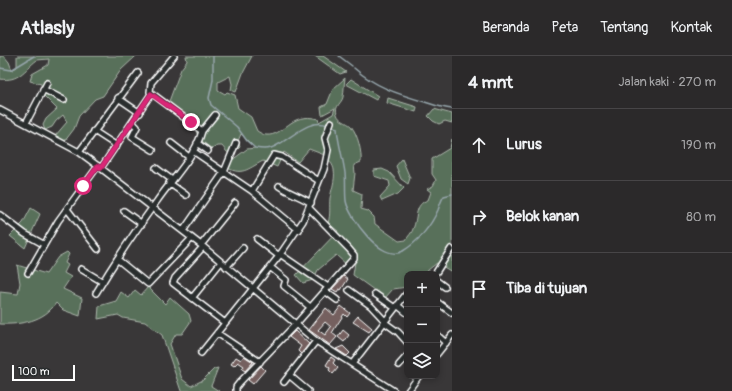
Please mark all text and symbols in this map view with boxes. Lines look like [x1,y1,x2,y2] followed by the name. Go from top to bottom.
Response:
[20,16,74,40] text: Atlasly
[482,19,530,36] text: Beranda
[552,19,578,36] text: Peta
[600,19,648,36] text: Tentang
[670,19,712,36] text: Kontak
[468,72,513,93] text: 4 mnt
[618,74,716,90] text: Jalan kaki · 270 m
[182,113,200,131] route end
[468,134,490,156] icon: ahead
[506,135,542,154] text: Lurus
[681,137,716,153] text: 190 m
[74,177,92,195] route start
[468,206,490,228] icon: right
[506,207,579,226] text: Belok kanan
[686,209,716,225] text: 80 m
[404,271,440,379] map controls
[404,271,440,307] button: +
[468,278,490,300] icon: arrive
[506,279,587,298] text: Tiba di tujuan
[404,307,440,343] button: −
[404,343,440,379] button: layers
[12,363,75,382] scale bar
[18,365,49,378] text: 100 m

